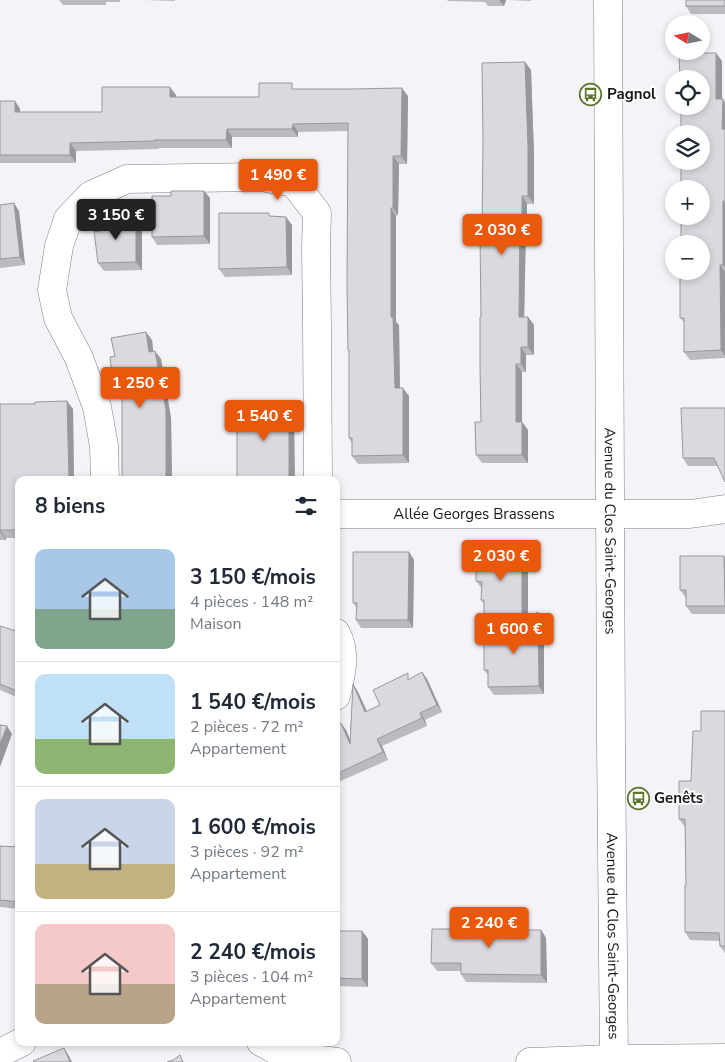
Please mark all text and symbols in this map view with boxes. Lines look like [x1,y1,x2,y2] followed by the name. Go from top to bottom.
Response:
[665,15,710,60] north arrow
[665,15,710,280] map controls
[665,70,710,115] button: locate
[579,82,603,106] bus stop icon: Pagnol
[607,84,656,104] place label: Pagnol
[665,125,710,170] button: layers
[232,158,324,201] pin: 1 490 €
[250,164,306,186] text: 1 490 €
[665,180,710,225] button: +
[70,198,162,241] pin: 3 150 €
[88,204,144,226] text: 3 150 €
[456,214,548,256] pin: 2 030 €
[474,219,530,241] text: 2 030 €
[665,235,710,280] button: −
[94,366,186,409] pin: 1 250 €
[112,372,168,394] text: 1 250 €
[218,400,310,442] pin: 1 540 €
[236,405,292,427] text: 1 540 €
[600,427,621,635] street label: Avenue du Clos Saint-Georges
[35,492,105,520] text: 8 biens
[292,492,320,520] icon: filters
[393,504,555,524] street label: Allée Georges Brassens
[455,540,547,582] pin: 2 030 €
[473,545,529,567] text: 2 030 €
[190,563,316,591] text: 3 150 €/mois
[75,569,135,629] icon: home
[190,591,313,613] text: 4 pièces · 148 m²
[468,612,560,655] pin: 1 600 €
[190,613,242,635] text: Maison
[486,618,542,640] text: 1 600 €
[190,688,316,716] text: 1 540 €/mois
[75,694,135,754] icon: home
[190,716,304,738] text: 2 pièces · 72 m²
[190,738,286,760] text: Appartement
[626,786,650,810] bus stop icon: Genêts
[654,788,703,808] place label: Genêts
[190,813,316,841] text: 1 600 €/mois
[75,819,135,879] icon: home
[602,832,624,1040] street label: Avenue du Clos Saint-Georges
[190,841,304,863] text: 3 pièces · 92 m²
[190,863,286,885] text: Appartement
[443,906,535,949] pin: 2 240 €
[461,912,517,934] text: 2 240 €
[190,938,316,966] text: 2 240 €/mois
[75,944,135,1004] icon: home
[190,966,313,988] text: 3 pièces · 104 m²
[190,988,286,1010] text: Appartement

